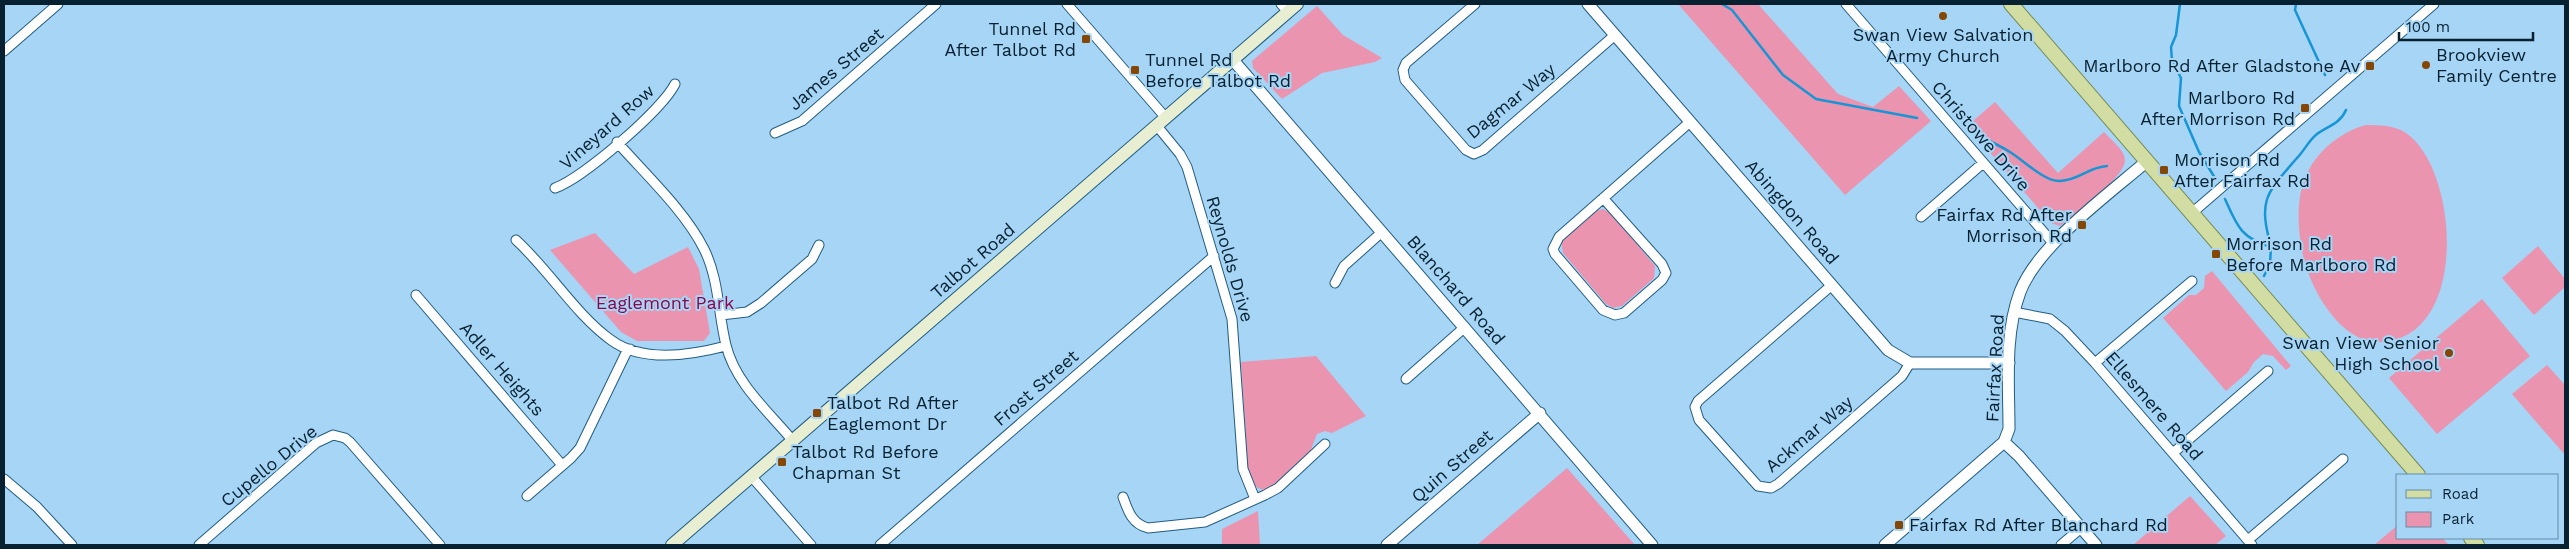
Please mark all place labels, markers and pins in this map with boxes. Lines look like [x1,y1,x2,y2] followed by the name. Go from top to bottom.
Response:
[1937,10,1949,22] marker: Swan View Salvation Army Church
[945,18,1076,60] place label: Tunnel Rd After Talbot Rd
[1853,24,2033,66] place label: Swan View Salvation Army Church
[1080,33,1092,45] marker: Tunnel Rd After Talbot Rd
[2436,44,2557,86] place label: Brookview Family Centre
[1145,49,1291,91] place label: Tunnel Rd Before Talbot Rd
[2083,55,2361,76] place label: Marlboro Rd After Gladstone Av
[2420,59,2432,71] marker: Brookview Family Centre
[2364,60,2376,72] marker: Marlboro Rd After Gladstone Av
[1129,64,1141,76] marker: Tunnel Rd Before Talbot Rd
[2140,87,2295,129] place label: Marlboro Rd After Morrison Rd
[2299,102,2311,114] marker: Marlboro Rd After Morrison Rd
[2174,149,2310,191] place label: Morrison Rd After Fairfax Rd
[2158,164,2170,176] marker: Morrison Rd After Fairfax Rd
[1936,204,2072,246] place label: Fairfax Rd After Morrison Rd
[2076,219,2088,231] marker: Fairfax Rd After Morrison Rd
[2226,233,2397,275] place label: Morrison Rd Before Marlboro Rd
[2210,248,2222,260] marker: Morrison Rd Before Marlboro Rd
[2282,332,2439,374] place label: Swan View Senior High School
[2443,347,2455,359] marker: Swan View Senior High School
[827,392,959,434] place label: Talbot Rd After Eaglemont Dr
[811,407,823,419] marker: Talbot Rd After Eaglemont Dr
[792,441,939,483] place label: Talbot Rd Before Chapman St
[776,456,788,468] marker: Talbot Rd Before Chapman St
[1909,514,2168,535] place label: Fairfax Rd After Blanchard Rd
[1893,519,1905,531] marker: Fairfax Rd After Blanchard Rd

